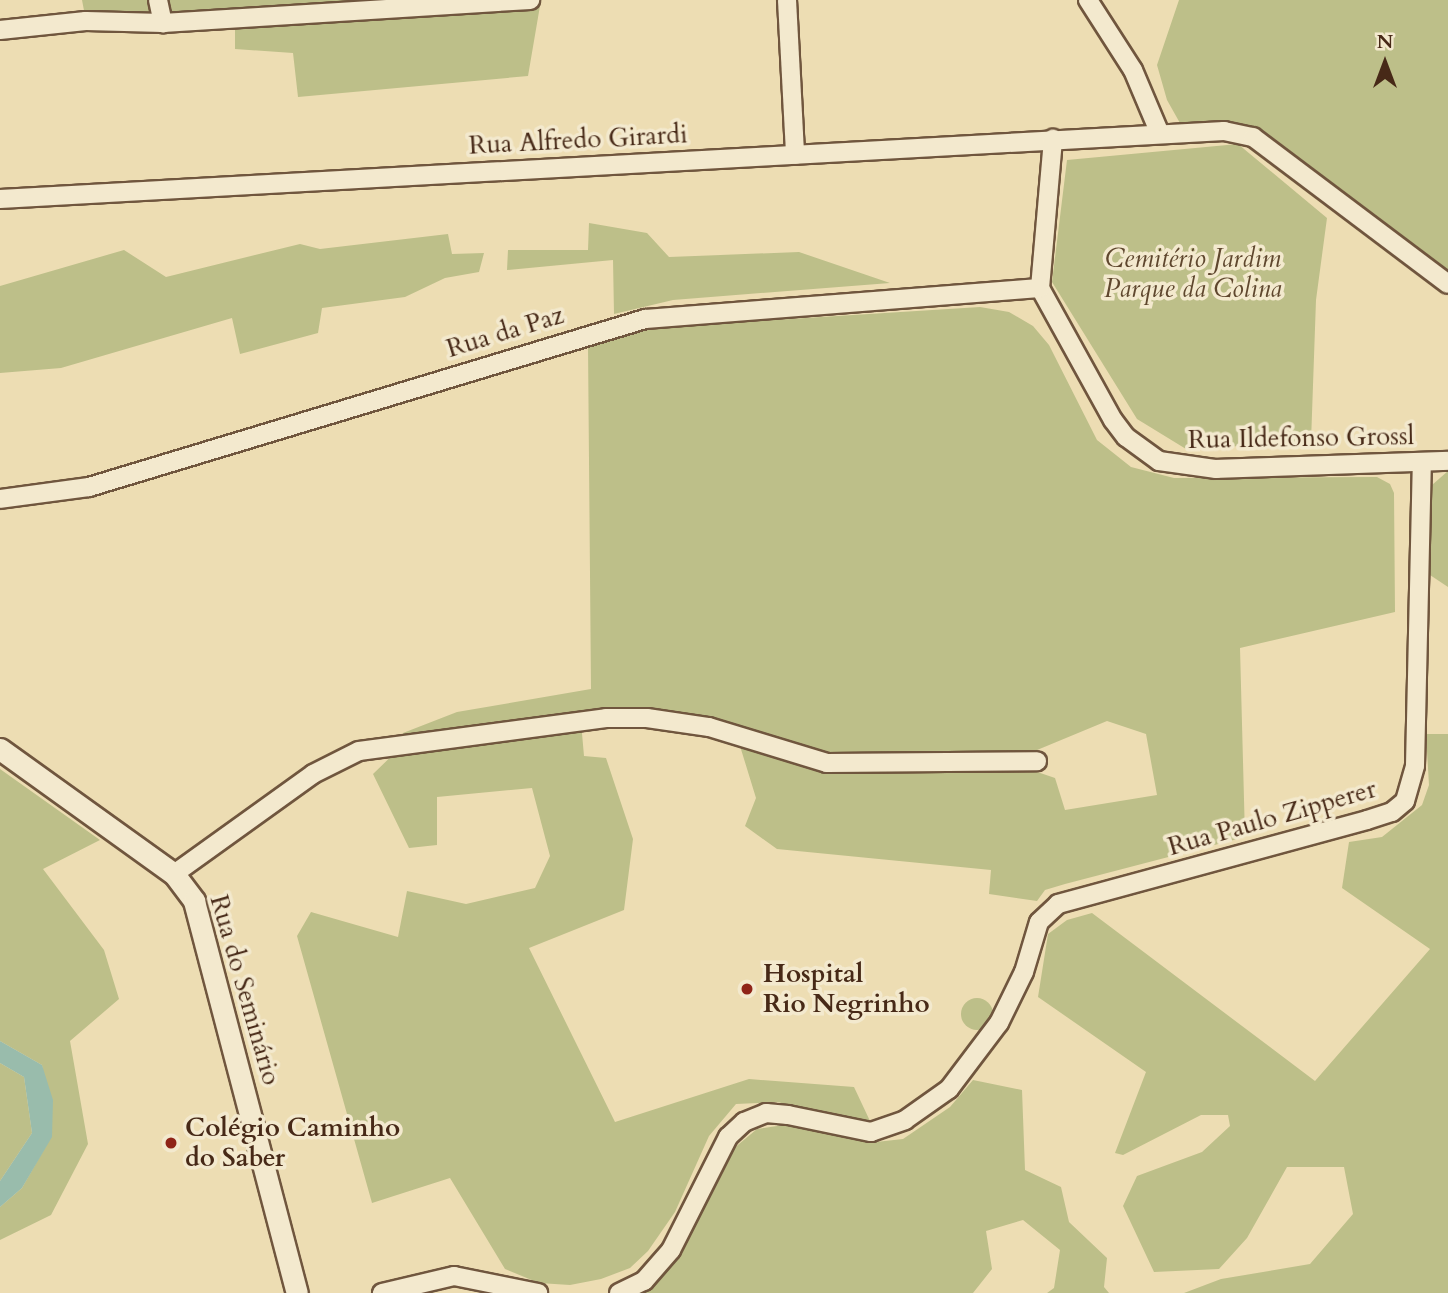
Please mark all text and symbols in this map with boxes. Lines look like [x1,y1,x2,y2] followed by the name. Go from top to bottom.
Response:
[1350,28,1420,98] north arrow
[1377,29,1393,55] text: N
[468,119,688,161] street label: Rua Alfredo Girardi
[1104,243,1282,304] park label: Cemitério Jardim Parque da Colina
[443,299,567,365] street label: Rua da Paz
[1188,420,1414,456] street label: Rua Ildefonso Grossl
[1164,773,1380,863] street label: Rua Paulo Zipperer
[203,891,287,1089] street label: Rua do Seminário
[763,958,930,1020] place label: Hospital Rio Negrinho
[737,979,757,999] marker: Hospital Rio Negrinho
[185,1112,400,1174] place label: Colégio Caminho do Saber
[163,1135,179,1151] marker: Colégio Caminho do Saber

